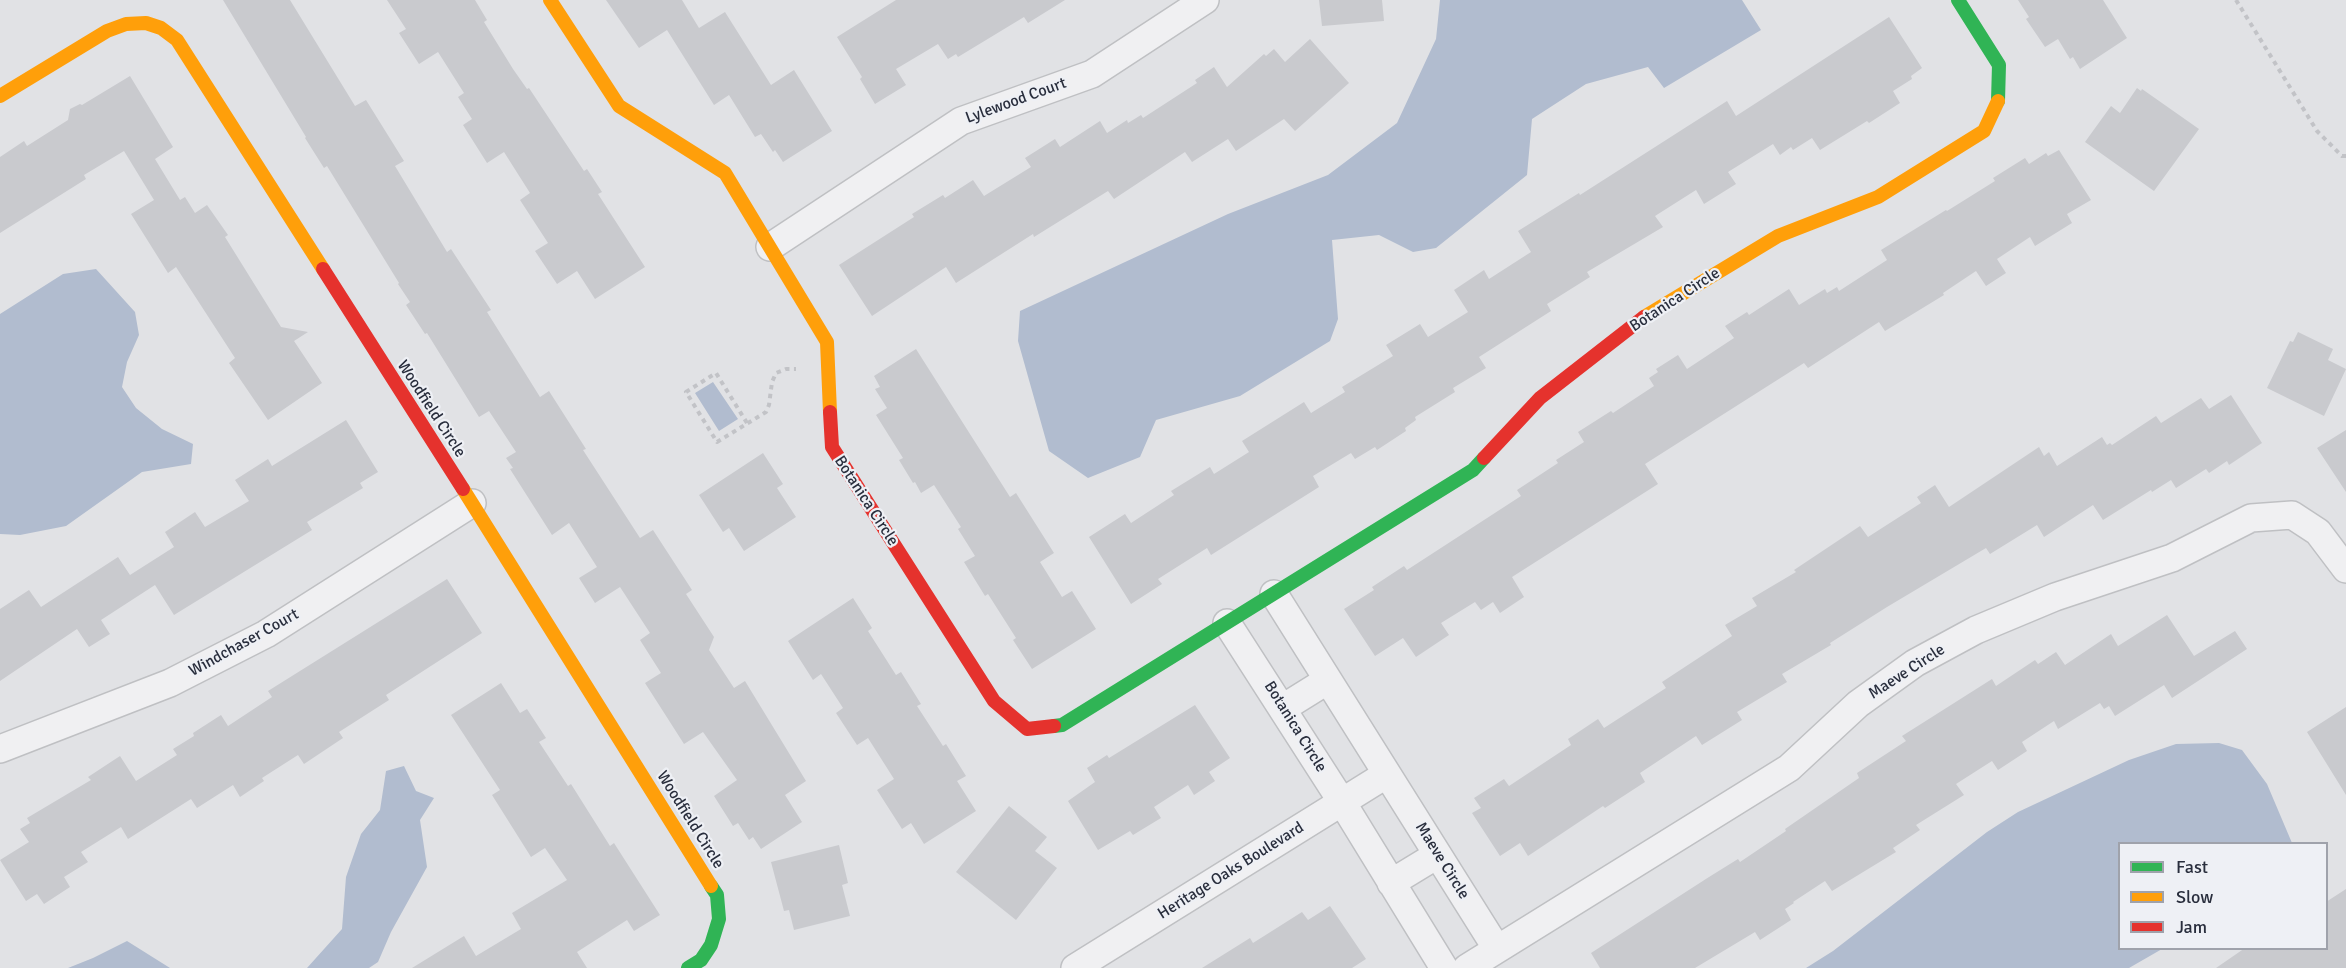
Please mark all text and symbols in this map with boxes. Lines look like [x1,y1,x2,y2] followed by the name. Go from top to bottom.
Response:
[963,74,1069,128] street label: Lylewood Court
[1626,264,1724,336] street label: Botanica Circle
[393,357,469,461] street label: Woodfield Circle
[830,452,902,550] street label: Botanica Circle
[186,605,302,681] street label: Windchaser Court
[1865,640,1949,704] street label: Maeve Circle
[1259,678,1331,776] street label: Botanica Circle
[652,768,728,872] street label: Woodfield Circle
[1154,818,1308,924] street label: Heritage Oaks Boulevard
[1411,819,1473,903] street label: Maeve Circle
[2118,842,2328,950] legend
[2176,856,2208,878] text: Fast
[2176,886,2213,908] text: Slow
[2176,916,2207,938] text: Jam

